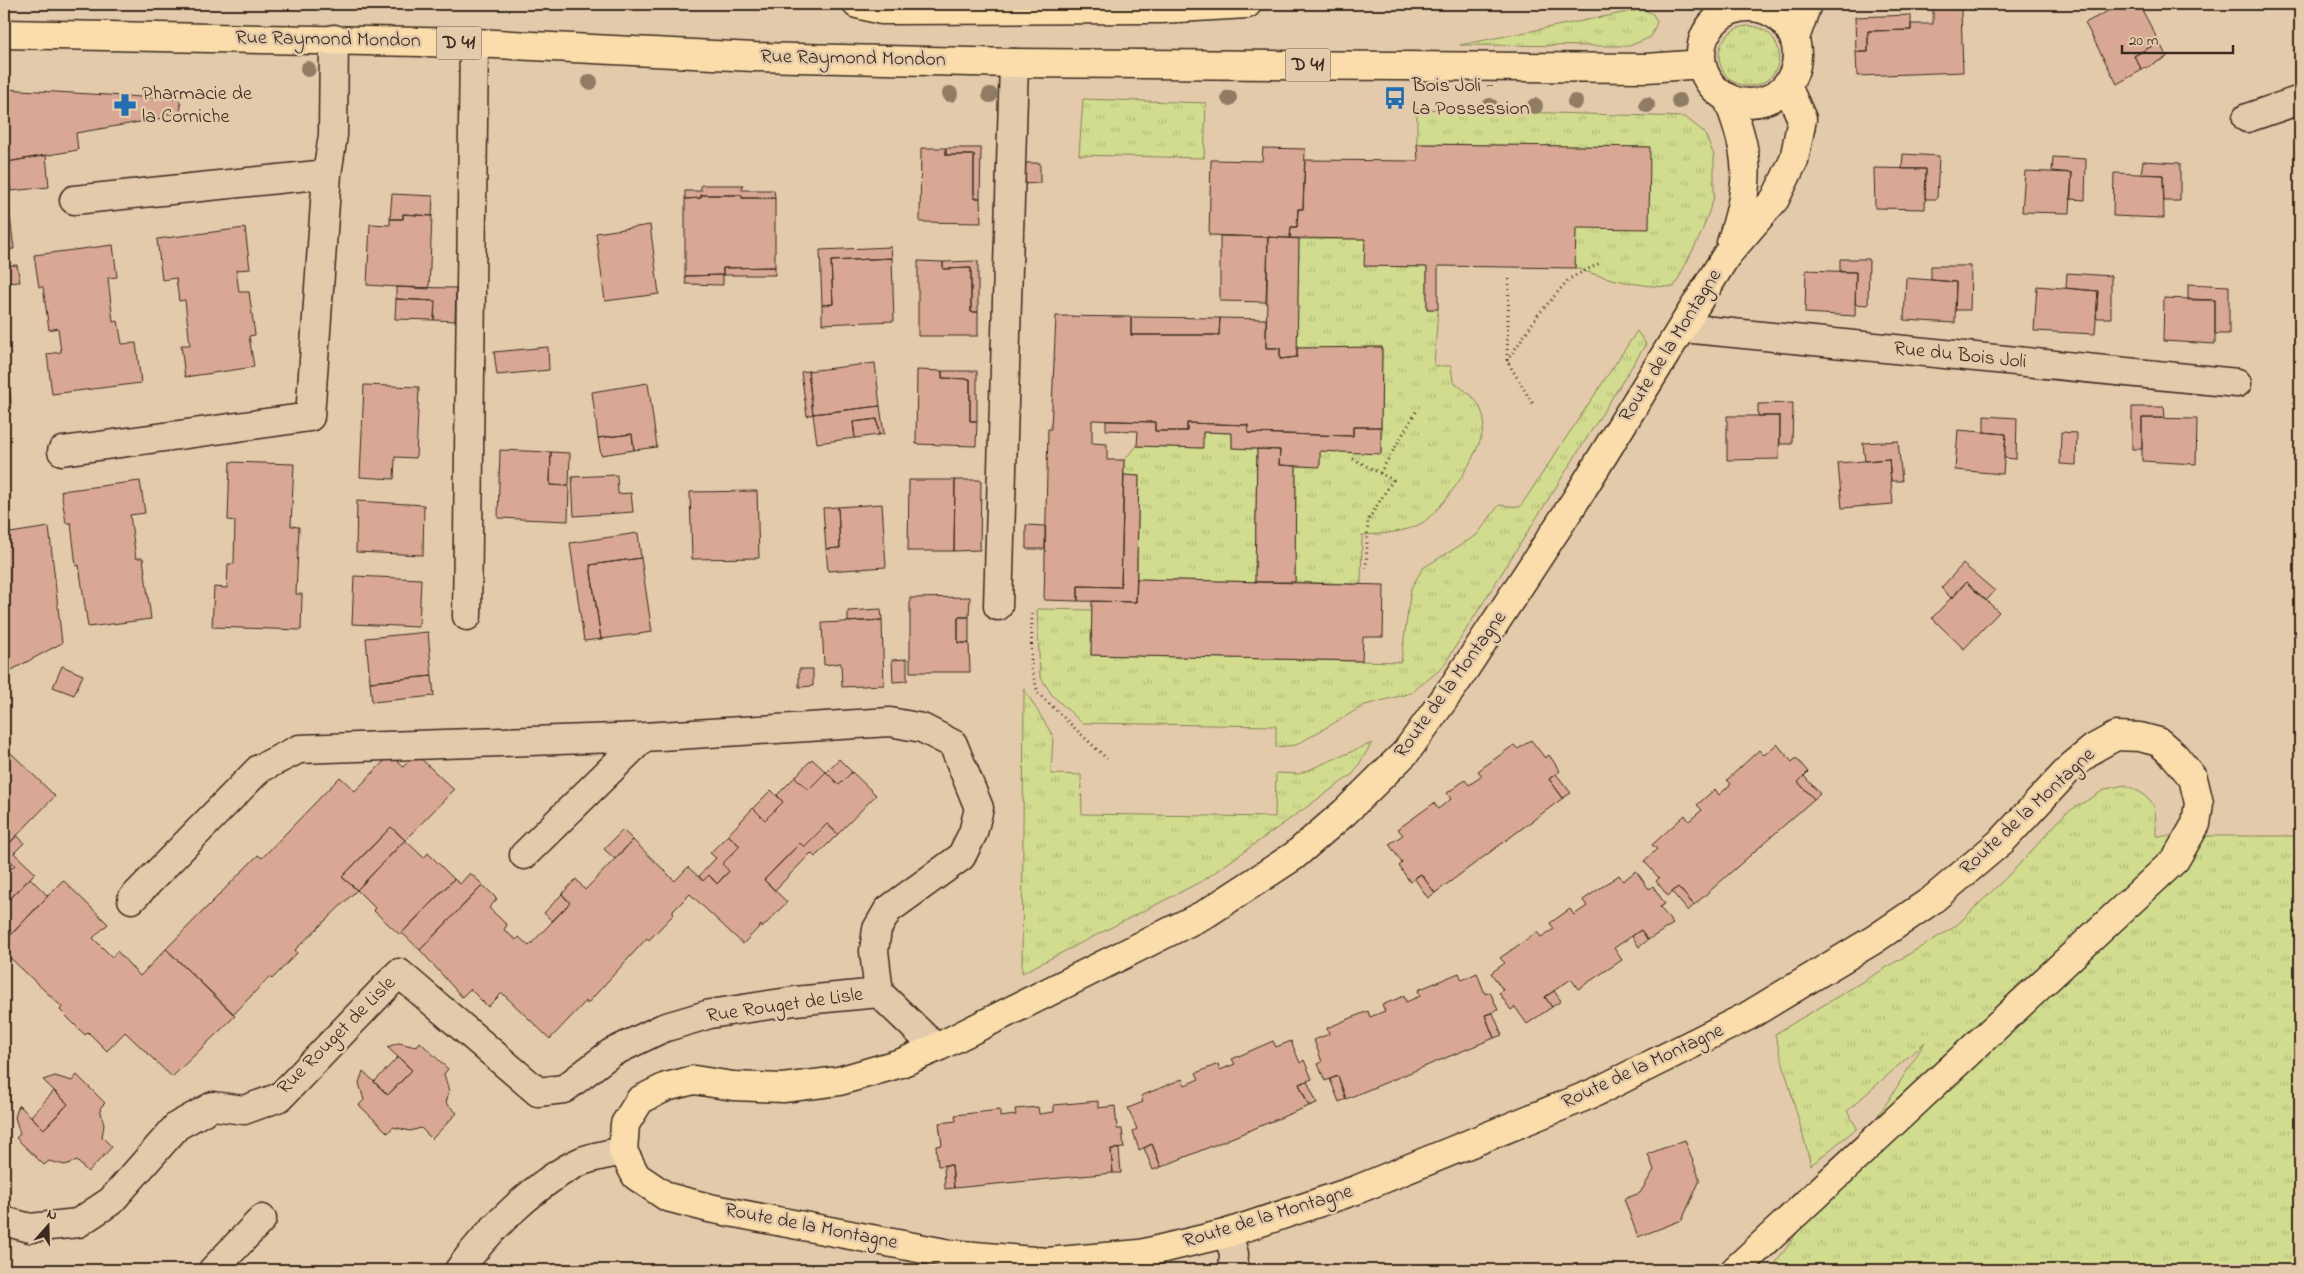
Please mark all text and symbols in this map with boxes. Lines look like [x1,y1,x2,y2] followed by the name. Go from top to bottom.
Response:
[2122,22,2233,54] scale bar
[235,24,421,56] street label: Rue Raymond Mondon
[436,26,482,59] road number: D 41
[2129,30,2159,52] text: 20 m
[760,43,946,75] street label: Rue Raymond Mondon
[1286,48,1330,82] road number: D 41
[1411,72,1530,124] place label: Bois Joli - La Possession
[142,80,252,132] place label: Pharmacie de la Corniche
[1382,85,1408,111] bus stop icon: Bois Joli - La Possession
[112,92,138,118] pharmacy icon: Pharmacie de la Corniche
[1612,264,1731,429] street label: Route de la Montagne
[1892,335,2028,377] street label: Rue du Bois Joli
[1388,605,1515,765] street label: Route de la Montagne
[1954,741,2103,883] street label: Route de la Montagne
[271,970,404,1103] street label: Rue Rouget de Lisle
[705,981,865,1032] street label: Rue Rouget de Lisle
[1557,1017,1729,1118] street label: Route de la Montagne
[1180,1177,1357,1257] street label: Route de la Montagne
[722,1196,900,1259] street label: Route de la Montagne
[22,1202,72,1252] north arrow
[44,1204,60,1227] text: N

